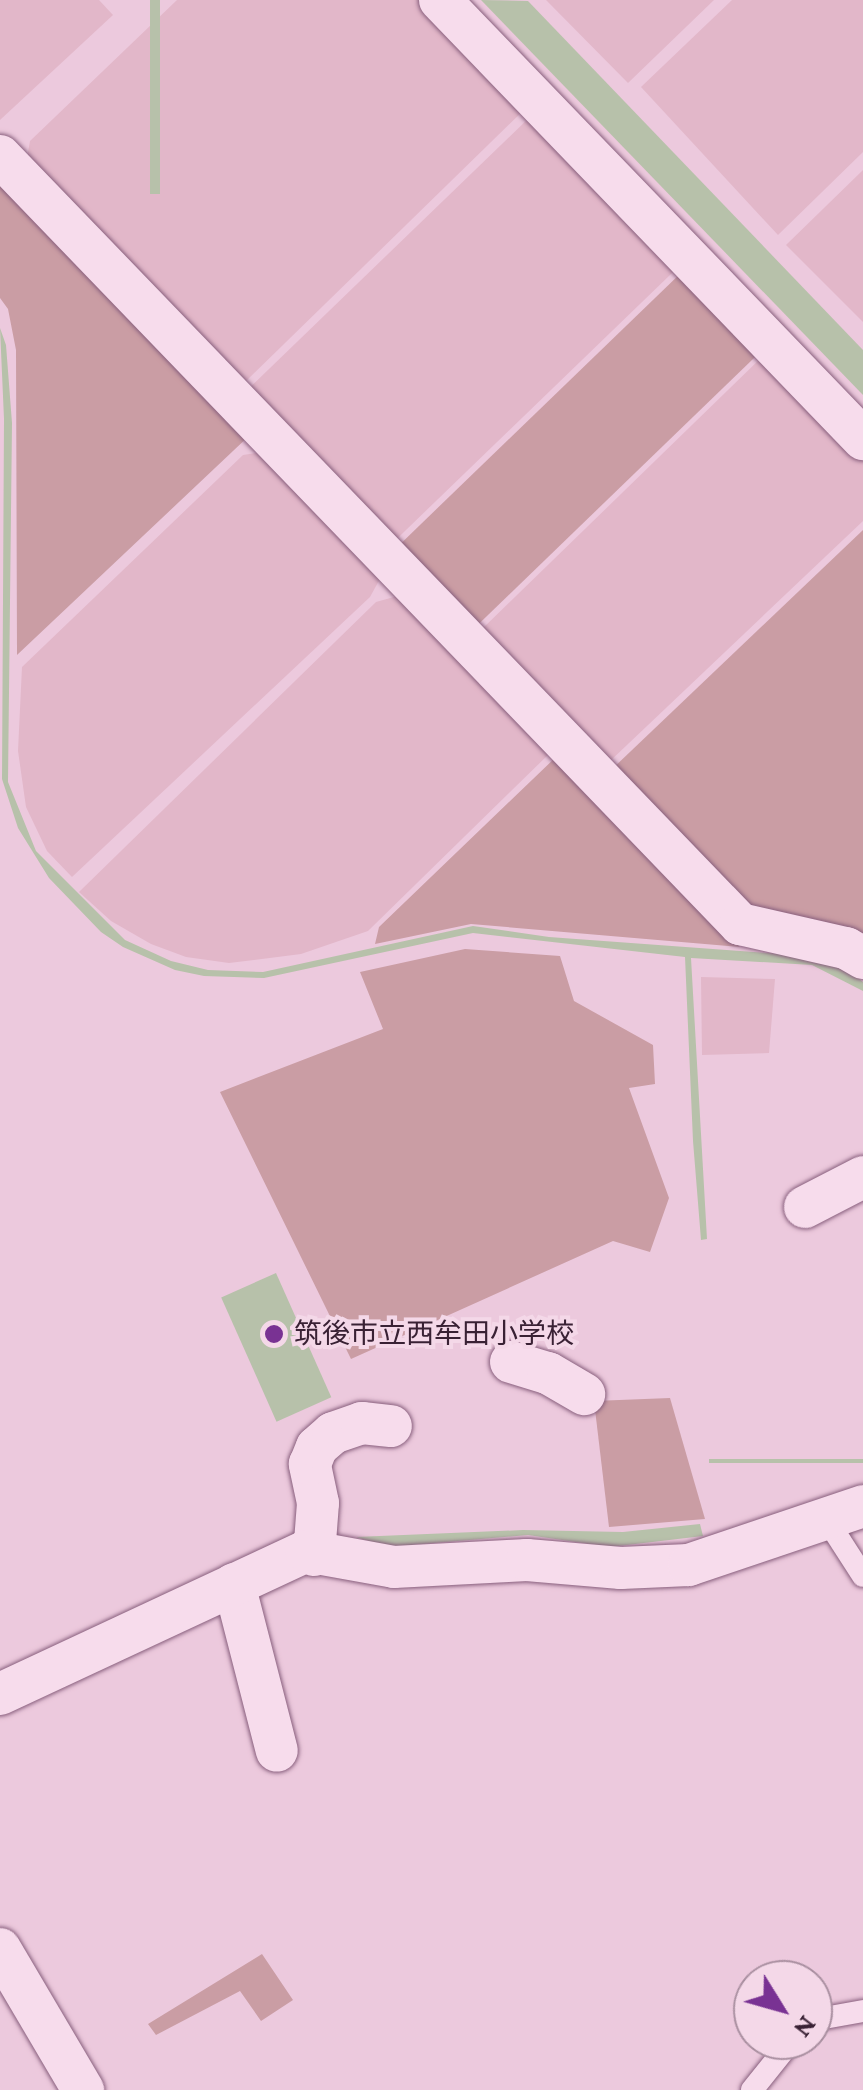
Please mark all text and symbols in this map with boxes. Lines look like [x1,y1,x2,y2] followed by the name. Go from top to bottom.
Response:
[294,1317,574,1351] place label: 筑後市立西牟田小学校
[263,1323,285,1345] marker: 筑後市立西牟田小学校
[733,1960,833,2060] north arrow
[788,2010,824,2044] text: N

